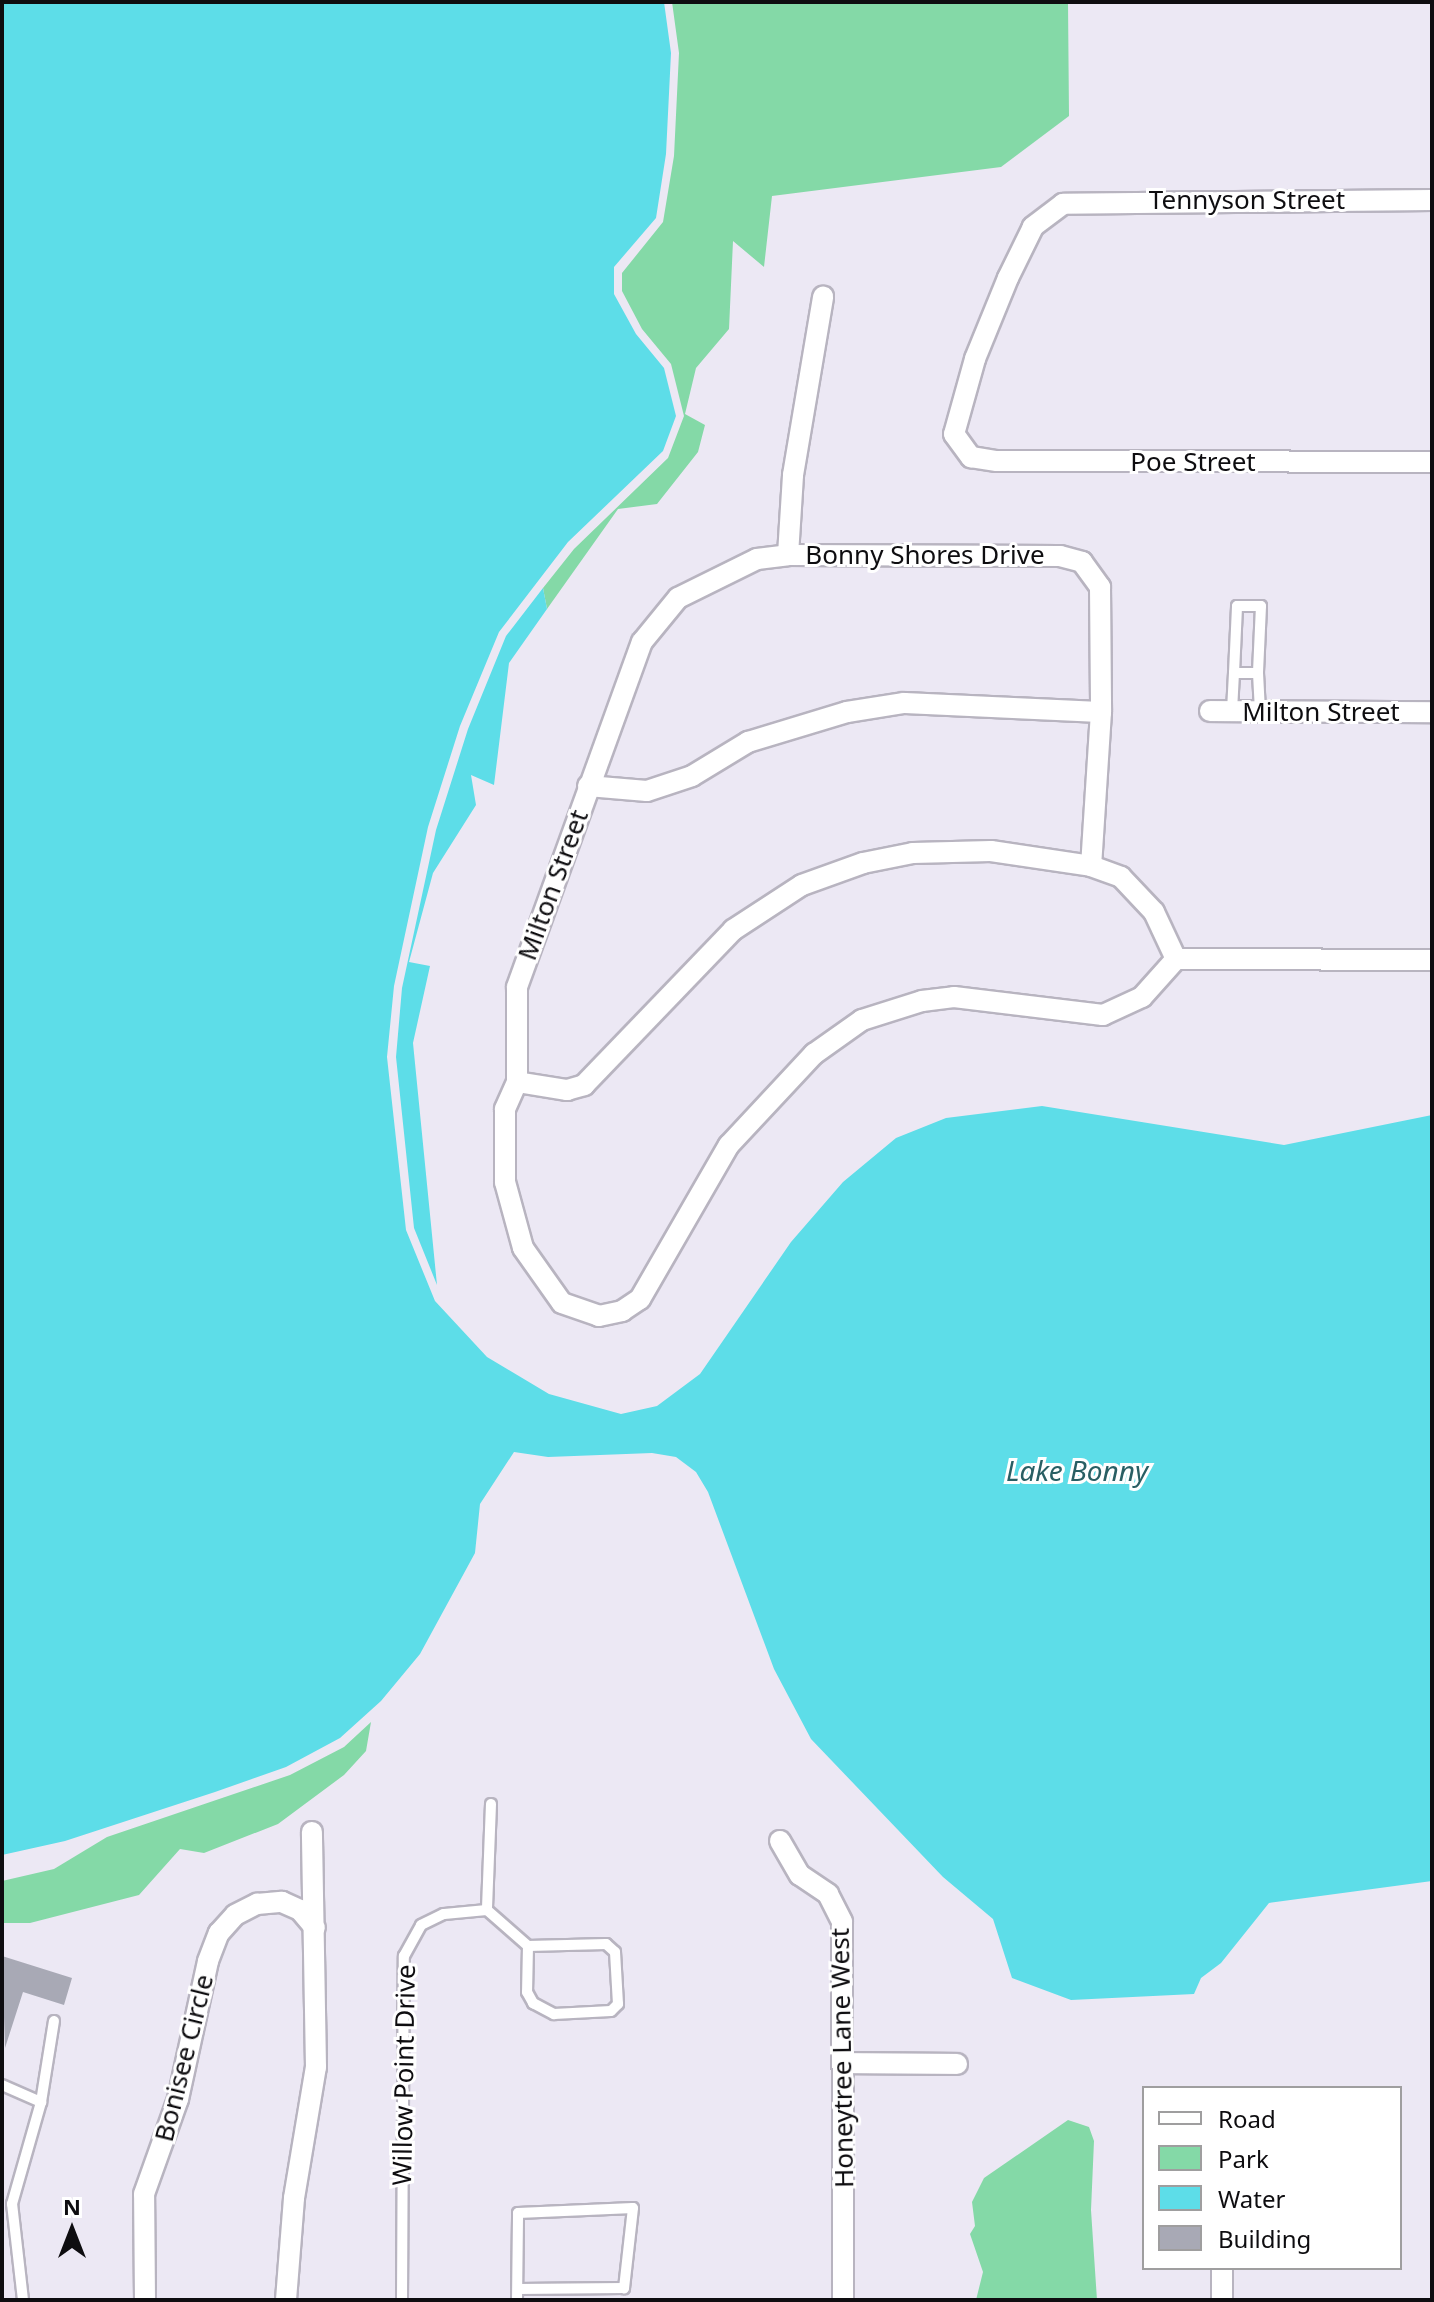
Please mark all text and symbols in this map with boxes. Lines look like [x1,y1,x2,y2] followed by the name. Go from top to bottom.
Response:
[1149,184,1345,216] street label: Tennyson Street
[1130,446,1256,478] street label: Poe Street
[805,539,1045,571] street label: Bonny Shores Drive
[1242,696,1400,728] street label: Milton Street
[511,806,595,964] street label: Milton Street
[1006,1453,1148,1487] water label: Lake Bonny
[824,1928,860,2188] street label: Honeytree Lane West
[386,1964,422,2186] street label: Willow Point Drive
[148,1971,220,2145] street label: Bonisee Circle
[1142,2086,1402,2270] legend
[1218,2102,1276,2135] text: Road
[1218,2142,1269,2175] text: Park
[1218,2182,1285,2215] text: Water
[32,2190,112,2270] north arrow
[63,2191,81,2221] text: N
[1218,2222,1311,2255] text: Building

